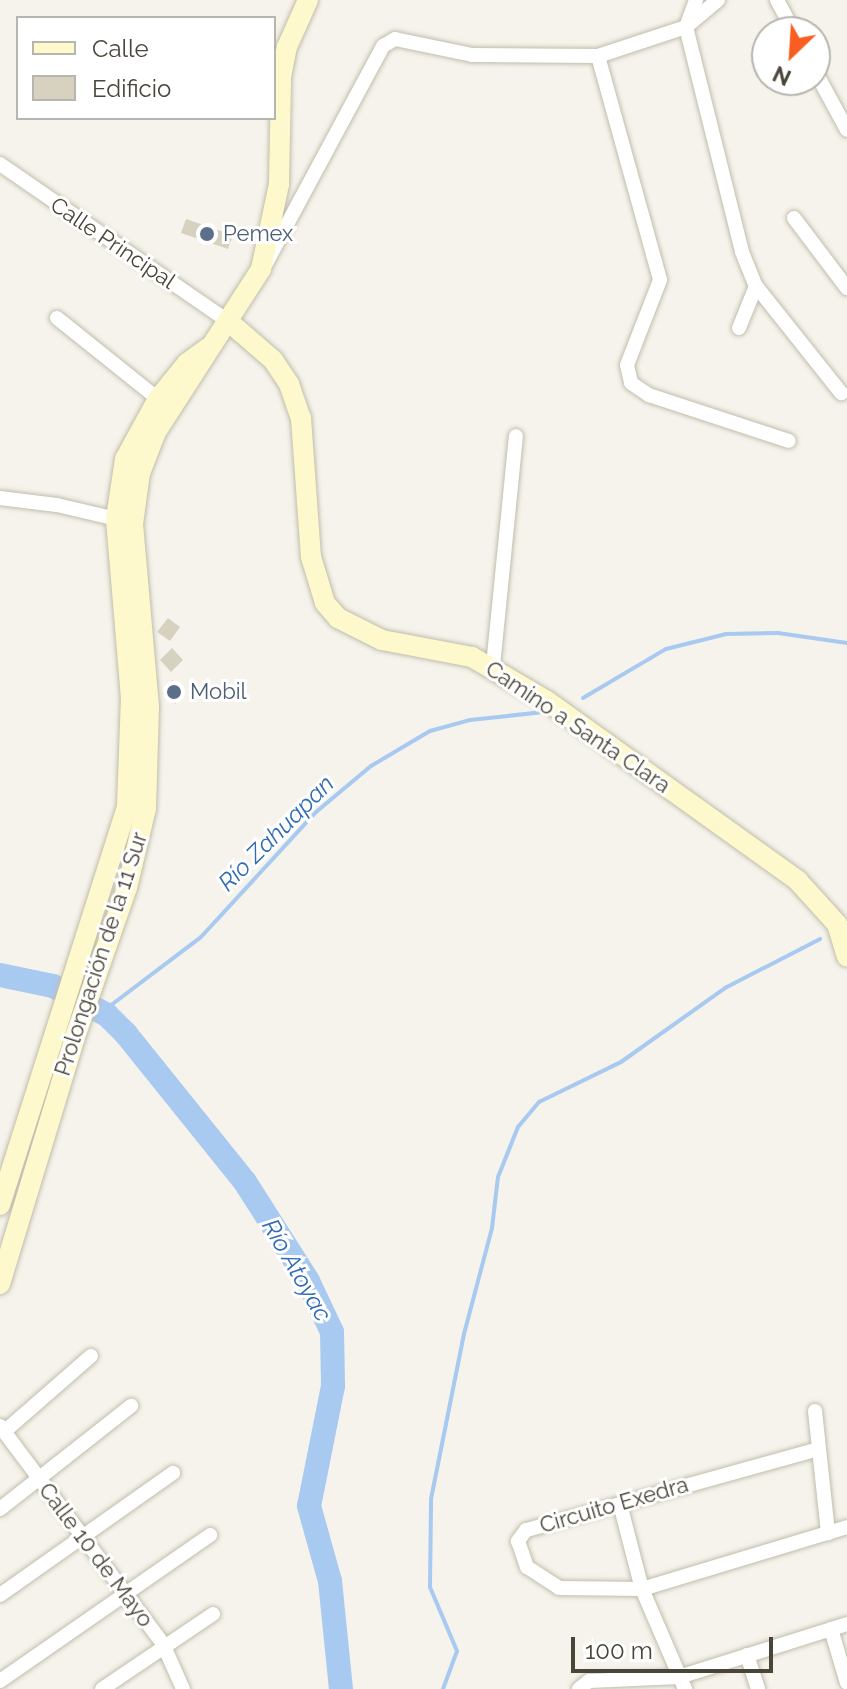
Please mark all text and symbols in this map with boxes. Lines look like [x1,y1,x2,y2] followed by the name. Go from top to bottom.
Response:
[16,16,276,120] legend
[751,16,831,96] north arrow
[92,34,149,63] text: Calle
[769,61,795,91] text: N
[92,74,171,103] text: Edificio
[46,192,180,294] street label: Calle Principal
[223,221,293,247] place label: Pemex
[198,225,216,243] marker: Pemex
[481,655,675,799] street label: Camino a Santa Clara
[190,679,247,705] place label: Mobil
[165,683,183,701] marker: Mobil
[212,769,340,897] water label: Río Zahuapan
[49,829,153,1079] street label: Prolongación de la 11 Sur
[256,1213,338,1327] water label: Río Atoyac
[537,1471,691,1539] street label: Circuito Exedra
[33,1478,159,1632] street label: Calle 10 de Mayo
[575,1621,777,1671] scale bar
[585,1636,653,1665] text: 100 m

